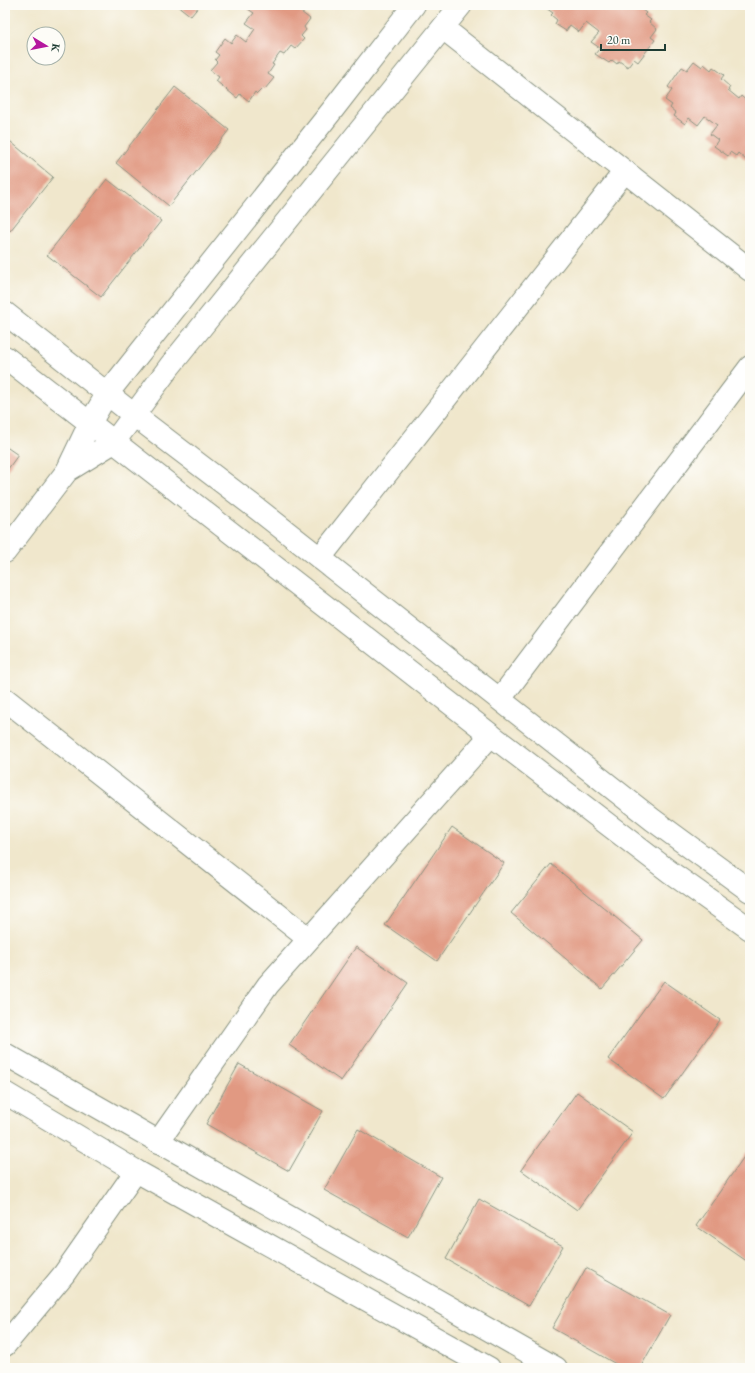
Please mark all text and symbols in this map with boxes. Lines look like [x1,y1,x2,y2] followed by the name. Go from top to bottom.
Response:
[26,26,66,66] north arrow
[601,26,665,52] scale bar
[607,32,631,48] text: 20 m
[48,42,63,54] text: K

